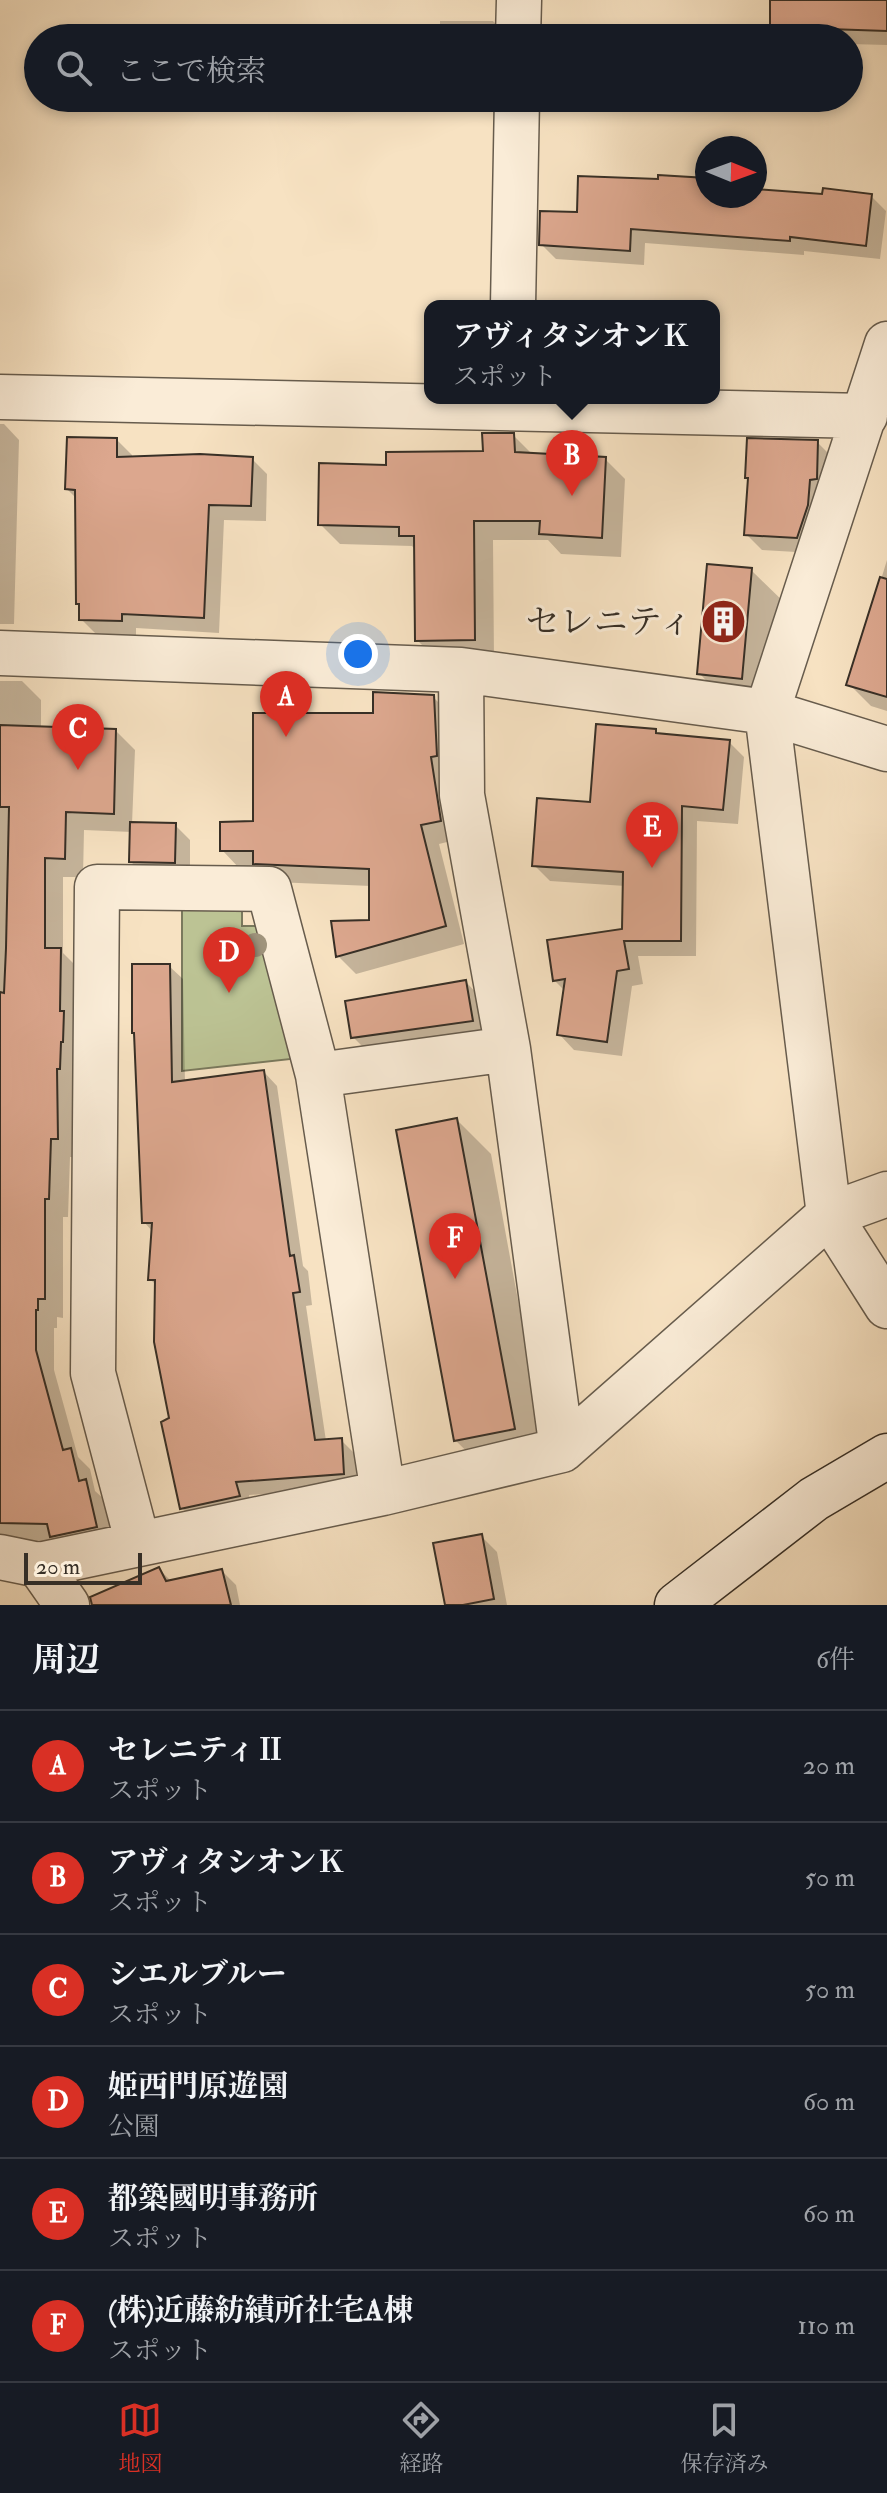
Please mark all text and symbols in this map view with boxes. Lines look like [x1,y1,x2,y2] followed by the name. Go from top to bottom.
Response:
[24,24,863,112] search box
[52,46,96,90] icon: search
[116,53,266,90] text: ここで検索
[695,136,767,208] north arrow
[424,300,720,404] popup
[453,318,691,355] text: アヴィタシオンＫ
[453,361,557,393] text: スポット
[546,430,598,496] pin: B
[700,597,748,645] building icon: セレニティ
[526,601,693,644] place label: セレニティ
[338,634,378,674] your location
[260,671,312,737] pin: A
[52,704,104,770] pin: C
[626,802,678,868] pin: E
[203,927,255,993] pin: D
[429,1213,481,1279] pin: F
[24,1549,142,1585] scale bar
[36,1553,80,1581] text: 20 m
[32,1639,100,1682] text: 周辺
[816,1644,855,1676] text: 6件
[108,1732,286,1769] text: セレニティⅡ
[50,1750,66,1782] text: A
[803,1750,855,1782] text: 20 m
[108,1775,212,1807] text: スポット
[108,1844,346,1881] text: アヴィタシオンＫ
[49,1862,67,1894] text: B
[805,1862,855,1894] text: 50 m
[108,1887,212,1919] text: スポット
[108,1956,287,1993] text: シエルブルー
[48,1974,68,2006] text: C
[805,1974,855,2006] text: 50 m
[108,1999,212,2031] text: スポット
[108,2068,288,2105] text: 姫西門原遊園
[47,2086,69,2118] text: D
[803,2086,855,2118] text: 60 m
[108,2111,160,2143] text: 公園
[108,2180,318,2217] text: 都築國明事務所
[49,2198,67,2230] text: E
[803,2198,855,2230] text: 60 m
[108,2223,212,2255] text: スポット
[108,2292,413,2329] text: (株)近藤紡績所社宅A棟
[50,2310,66,2342] text: F
[798,2310,855,2342] text: 110 m
[108,2335,212,2367] text: スポット
[118,2398,163,2478] tab: 地図
[399,2398,444,2478] tab: 経路
[680,2398,769,2478] tab: 保存済み

